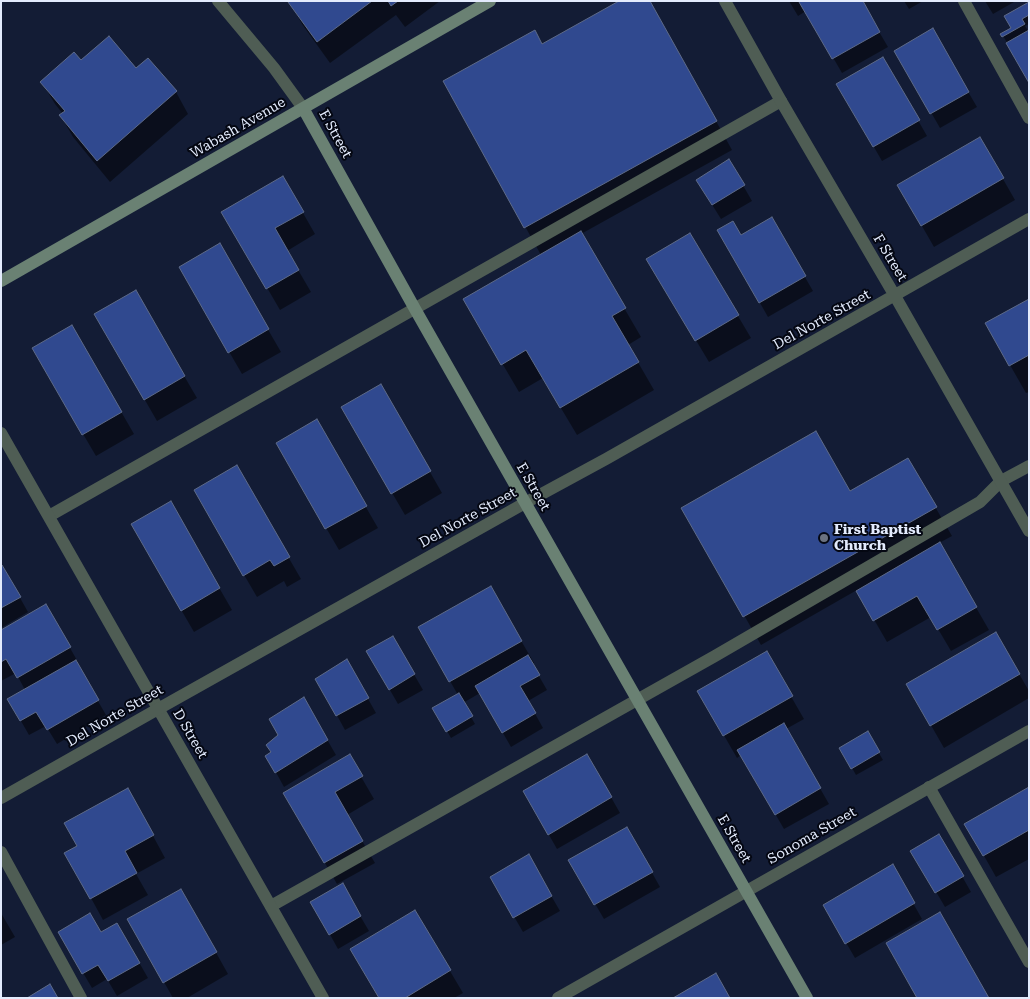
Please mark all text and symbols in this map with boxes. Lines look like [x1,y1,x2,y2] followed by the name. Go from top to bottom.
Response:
[187,94,289,162] street label: Wabash Avenue
[315,107,355,161] street label: E Street
[869,231,911,285] street label: F Street
[771,286,873,354] street label: Del Norte Street
[513,460,553,514] street label: E Street
[417,484,519,552] street label: Del Norte Street
[834,522,921,554] place label: First Baptist Church
[818,532,830,544] marker: First Baptist Church
[64,682,166,750] street label: Del Norte Street
[169,706,211,762] street label: D Street
[765,804,859,868] street label: Sonoma Street
[714,812,754,866] street label: E Street

